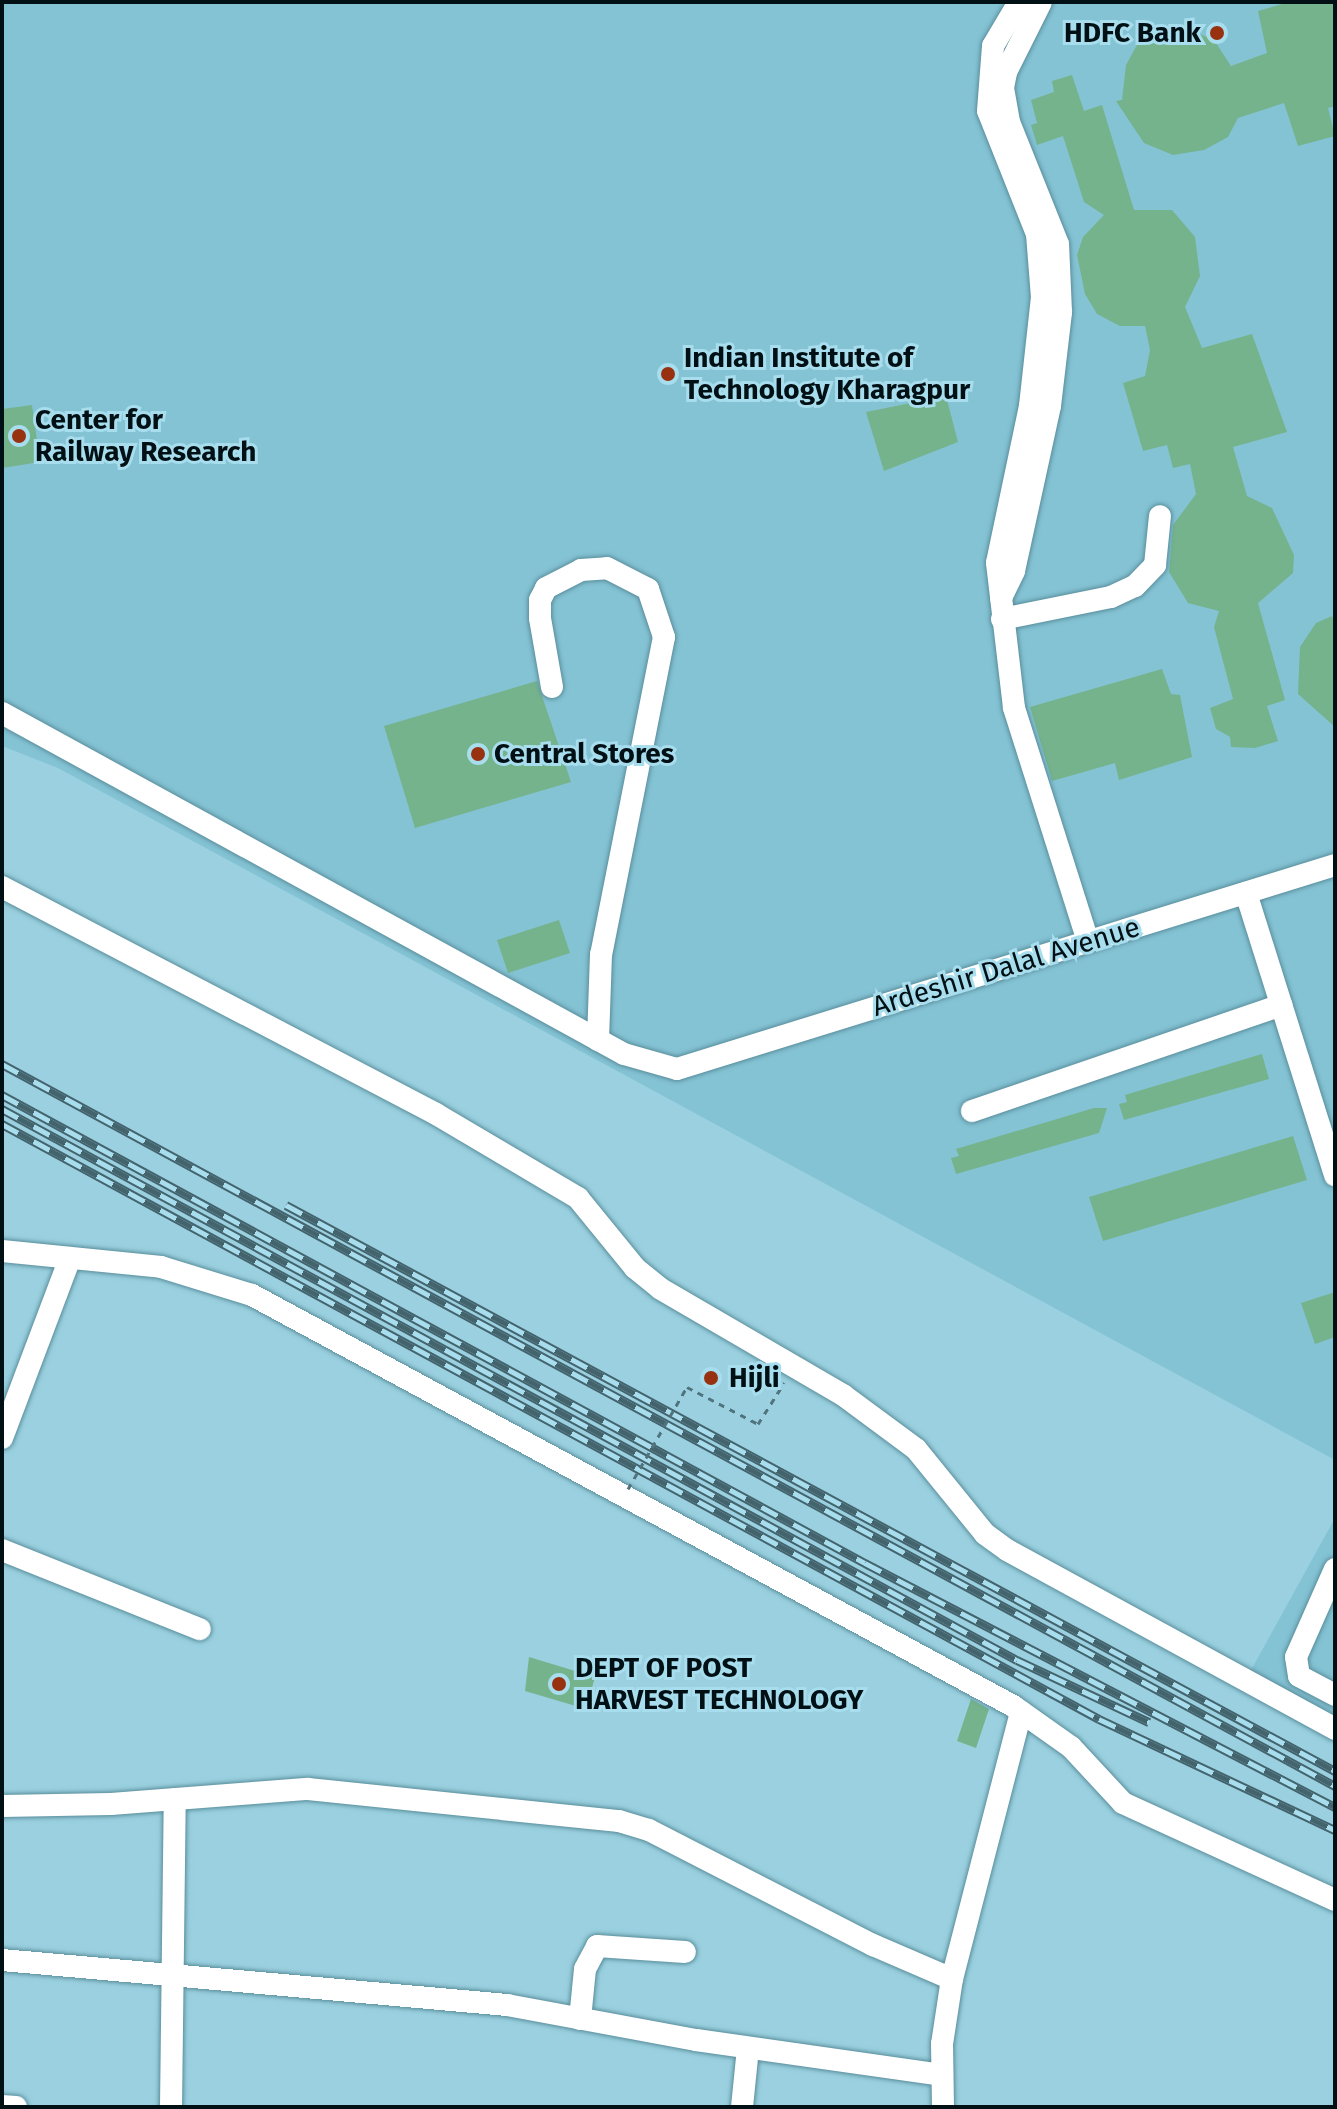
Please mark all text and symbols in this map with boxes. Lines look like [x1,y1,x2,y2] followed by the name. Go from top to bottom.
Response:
[1064,16,1201,50] place label: HDFC Bank
[1208,24,1226,42] marker: HDFC Bank
[684,341,970,407] place label: Indian Institute of Technology Kharagpur
[659,365,677,383] marker: Indian Institute of Technology Kharagpur
[35,403,257,469] place label: Center for Railway Research
[10,427,28,445] marker: Center for Railway Research
[494,737,674,771] place label: Central Stores
[469,745,487,763] marker: Central Stores
[868,910,1144,1024] street label: Ardeshir Dalal Avenue
[729,1361,780,1395] place label: Hijli
[700,1367,722,1389] marker: Hijli
[575,1651,863,1717] place label: DEPT OF POST HARVEST TECHNOLOGY
[550,1675,568,1693] marker: DEPT OF POST HARVEST TECHNOLOGY

